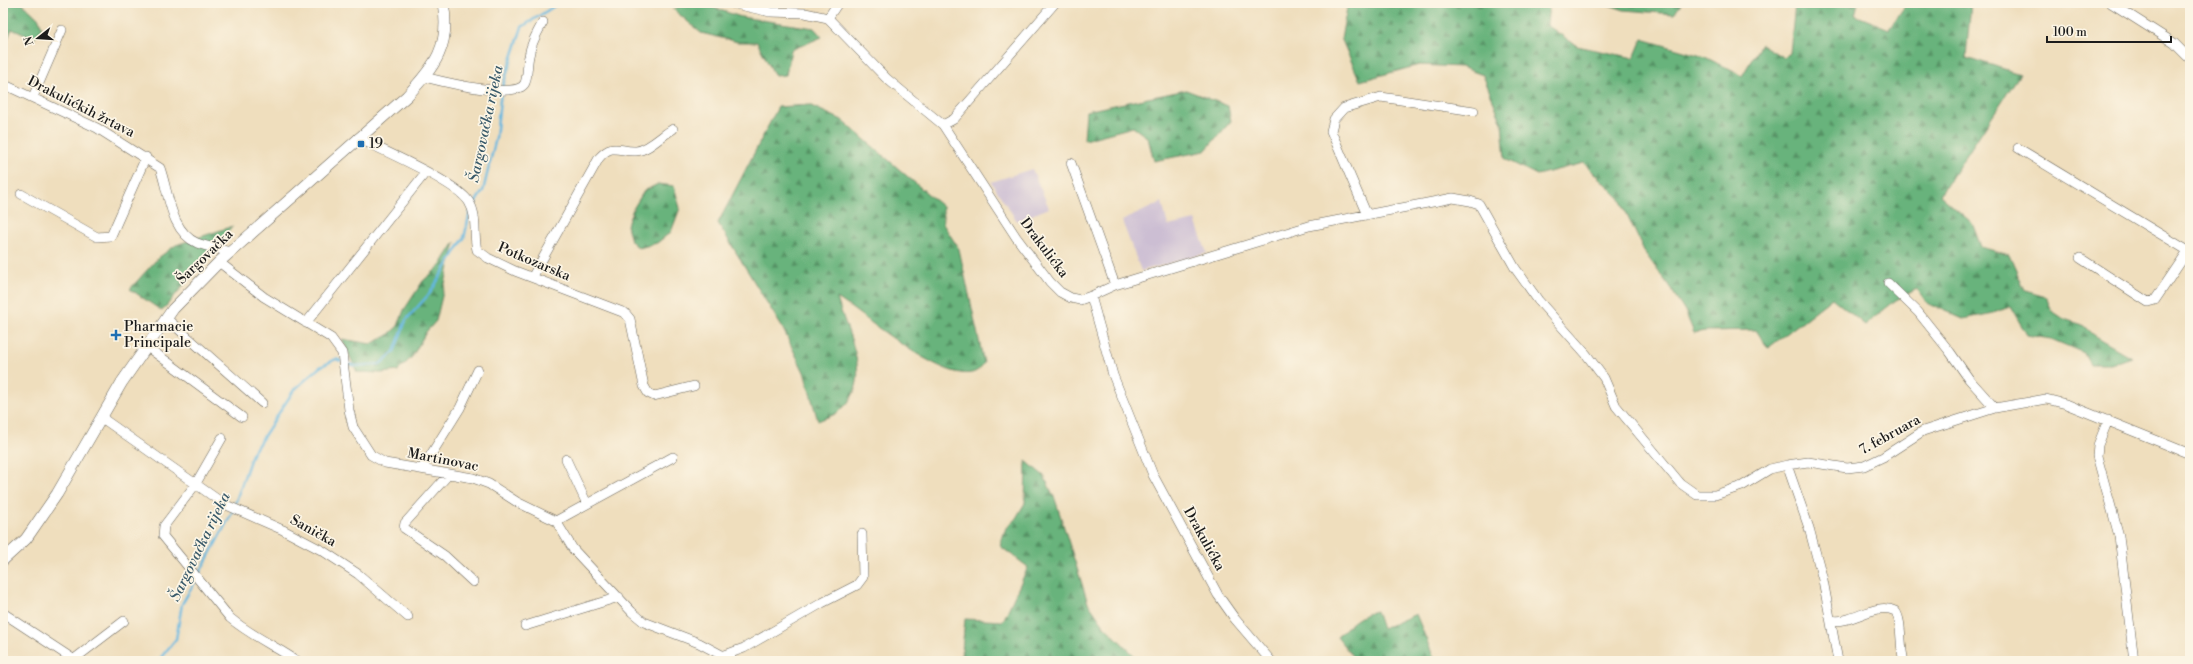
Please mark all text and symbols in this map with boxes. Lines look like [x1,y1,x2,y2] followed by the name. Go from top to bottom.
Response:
[18,18,58,58] north arrow
[2047,18,2171,44] scale bar
[2053,25,2087,40] text: 100 m
[21,34,37,47] text: N
[463,63,508,184] water label: Šargovačka rijeka
[24,72,138,142] street label: Drakulićkih žrtava
[369,135,383,153] place label: 19
[356,139,366,149] marker: 19
[1016,214,1073,282] street label: Drakulićka
[172,224,238,288] street label: Šargovačka
[495,239,574,286] street label: Potkozarska
[124,318,193,352] place label: Pharmacie Principale
[111,330,121,340] marker: Pharmacie Principale
[1856,410,1925,459] street label: 7. februara
[406,444,480,476] street label: Martinovac
[164,488,235,605] water label: Šargovačka rijeka
[1179,504,1229,575] street label: Drakulićka
[287,511,340,551] street label: Sanička

